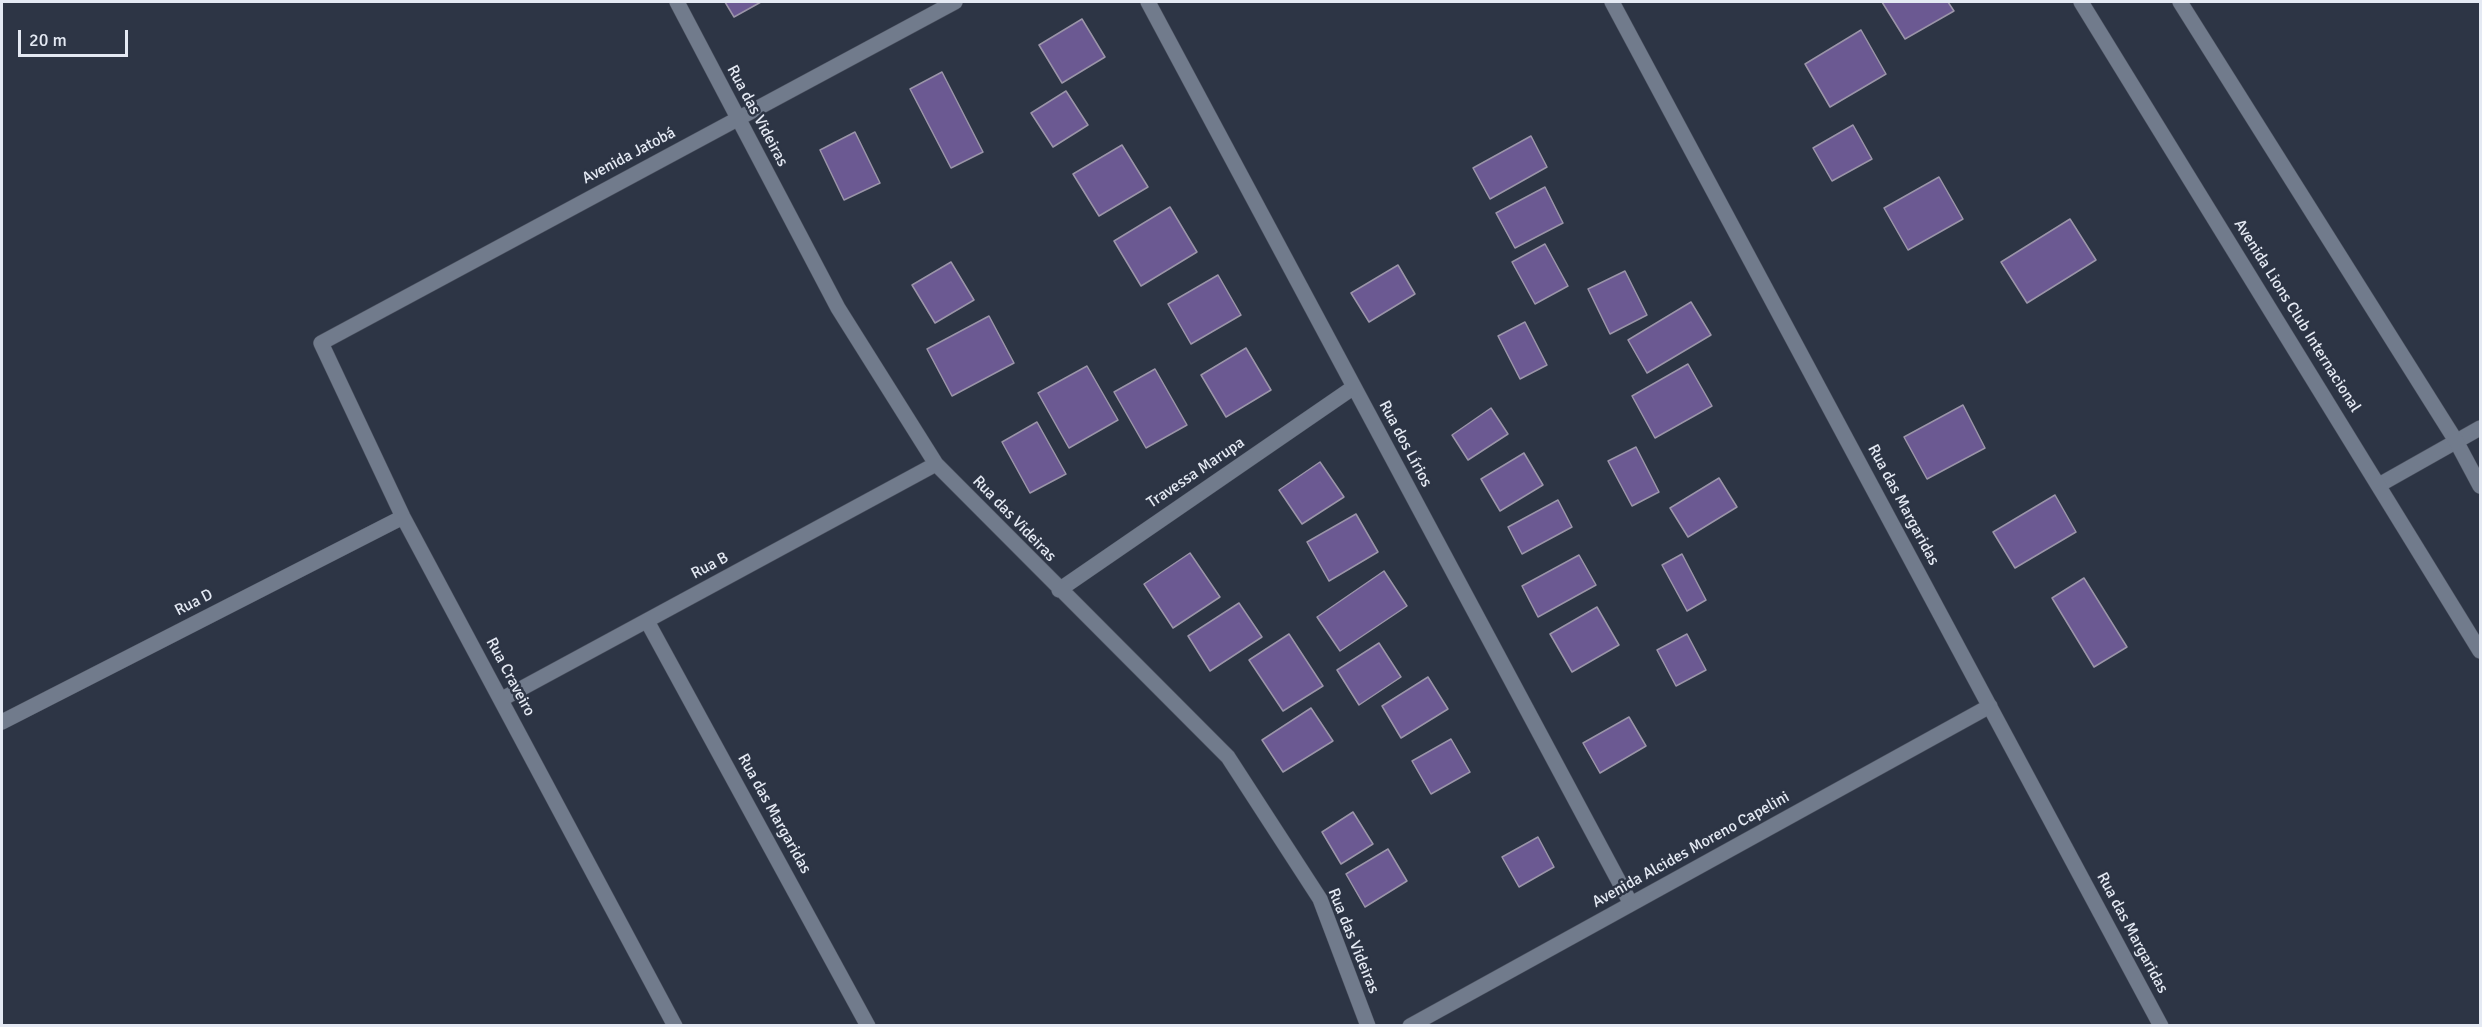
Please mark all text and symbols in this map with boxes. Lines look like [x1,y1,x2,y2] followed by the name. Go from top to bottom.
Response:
[21,18,130,56] scale bar
[29,29,67,51] text: 20 m
[722,62,792,170] street label: Rua das Videiras
[579,123,679,189] street label: Avenida Jatobá
[2229,216,2365,416] street label: Avenida Lions Club Internacional
[1374,397,1436,491] street label: Rua dos Lírios
[1144,433,1248,513] street label: Travessa Marupa
[1863,441,1943,569] street label: Rua das Margaridas
[968,472,1060,566] street label: Rua das Videiras
[688,548,732,584] street label: Rua B
[172,585,216,621] street label: Rua D
[481,634,539,720] street label: Rua Craveiro
[733,751,815,877] street label: Rua das Margaridas
[1589,788,1793,912] street label: Avenida Alcides Moreno Capelini
[2092,869,2172,997] street label: Rua das Margaridas
[1323,885,1383,997] street label: Rua das Videiras

